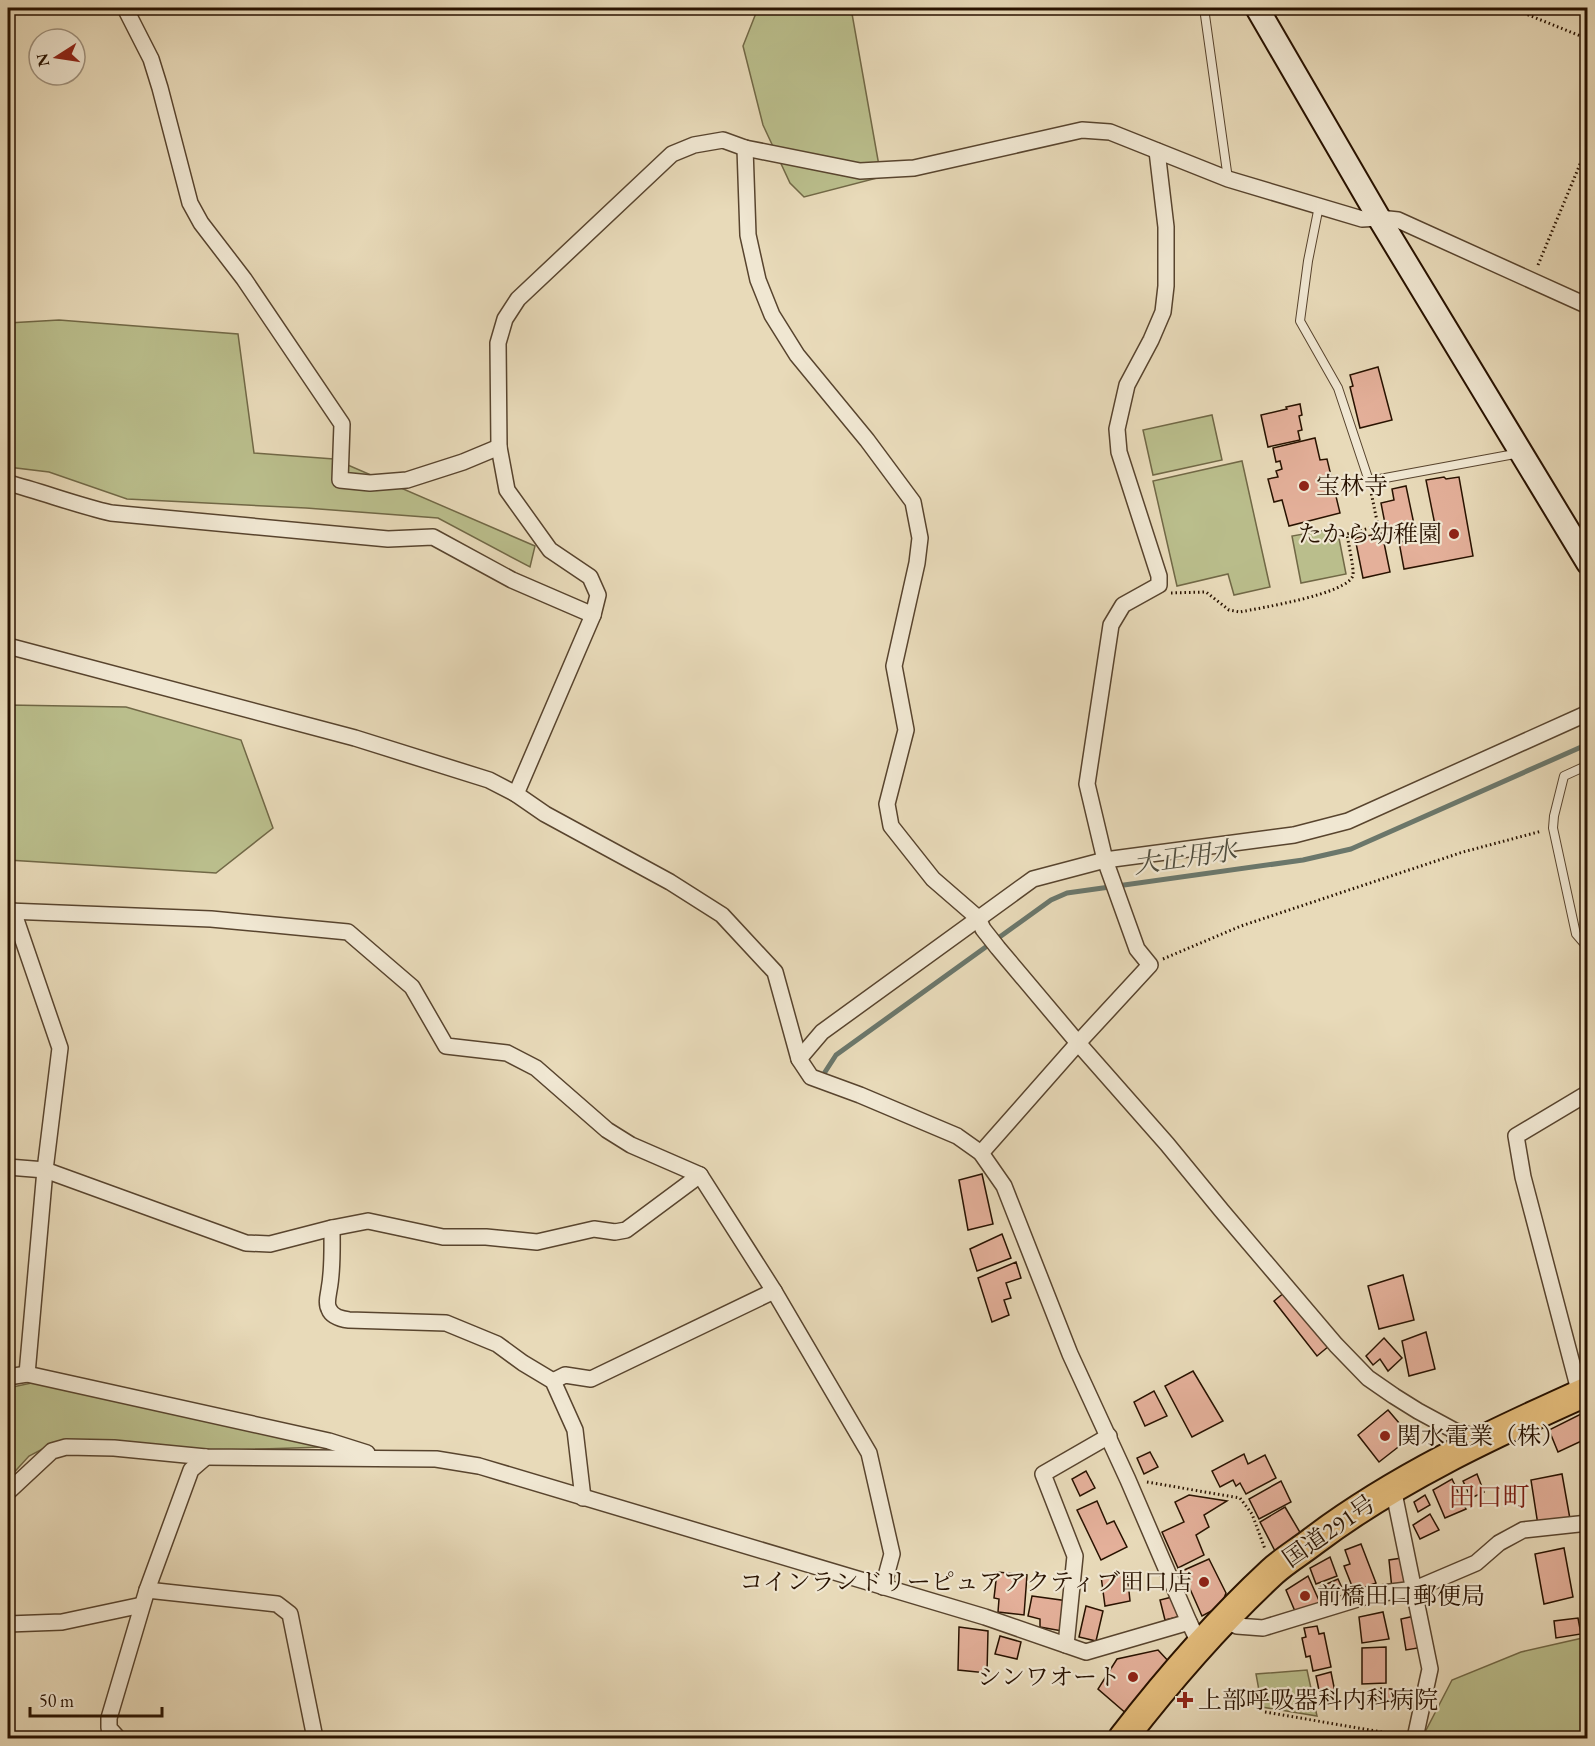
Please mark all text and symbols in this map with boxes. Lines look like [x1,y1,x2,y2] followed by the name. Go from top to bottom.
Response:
[27,27,87,87] north arrow
[31,51,54,69] text: N
[1316,470,1388,501] place label: 宝林寺
[1297,479,1311,493] marker: 宝林寺
[1298,518,1442,549] place label: たから幼稚園
[1447,527,1461,541] marker: たから幼稚園
[1131,833,1242,881] water label: 大正用水
[1397,1420,1565,1451] place label: 関水電業（株）
[1378,1429,1392,1443] marker: 関水電業（株）
[1449,1479,1530,1514] district label: 田口町
[1276,1487,1381,1574] street label: 国道291号
[739,1566,1192,1597] place label: コインランドリーピュアアクティブ田口店
[1197,1575,1211,1589] marker: コインランドリーピュアアクティブ田口店
[1317,1580,1485,1611] place label: 前橋田口郵便局
[1298,1589,1312,1603] marker: 前橋田口郵便局
[978,1661,1121,1692] place label: シンワオート
[1126,1670,1140,1684] marker: シンワオート
[30,1680,162,1718] scale bar
[1198,1684,1438,1715] place label: 上部呼吸器科内科病院
[39,1689,74,1712] text: 50 m
[1176,1691,1194,1709] marker: 上部呼吸器科内科病院

